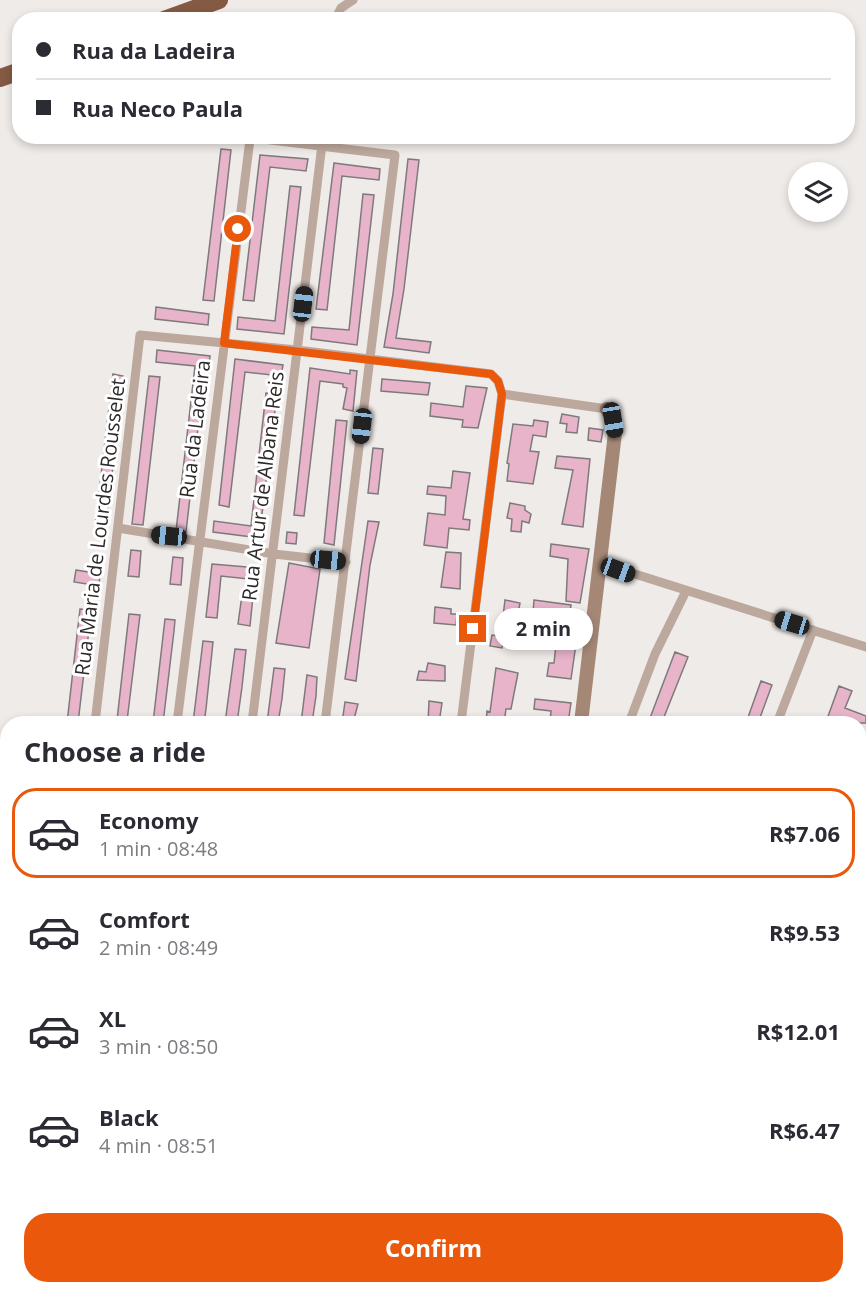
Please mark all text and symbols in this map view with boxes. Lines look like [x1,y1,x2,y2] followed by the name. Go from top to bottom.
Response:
[72,35,236,65] text: Rua da Ladeira
[72,93,243,123] text: Rua Neco Paula
[788,162,848,222] map controls
[788,162,848,222] button: layers
[224,215,251,242] route start
[292,285,314,323] car
[173,358,216,499] street label: Rua da Ladeira
[235,370,290,602] street label: Rua Artur de Albana Reis
[68,377,131,677] street label: Rua Maria de Lourdes Rousselet
[601,401,625,439] car
[351,407,373,445] car
[150,525,188,547] car
[309,549,347,571] car
[598,555,638,585] car
[494,608,593,650] callout: 2 min
[772,609,812,637] car
[459,615,486,642] route end
[516,615,571,642] text: 2 min
[24,733,206,770] text: Choose a ride
[99,805,198,835] text: Economy
[27,806,81,860] icon: car
[769,818,840,848] text: R$7.06
[99,835,218,862] text: 1 min · 08:48
[99,904,190,934] text: Comfort
[27,905,81,959] icon: car
[769,917,840,947] text: R$9.53
[99,934,218,961] text: 2 min · 08:49
[99,1003,126,1033] text: XL
[27,1004,81,1058] icon: car
[756,1016,840,1046] text: R$12.01
[99,1033,218,1060] text: 3 min · 08:50
[99,1102,159,1132] text: Black
[27,1103,81,1157] icon: car
[769,1115,840,1145] text: R$6.47
[99,1132,218,1159] text: 4 min · 08:51
[24,1213,843,1282] button: Confirm

